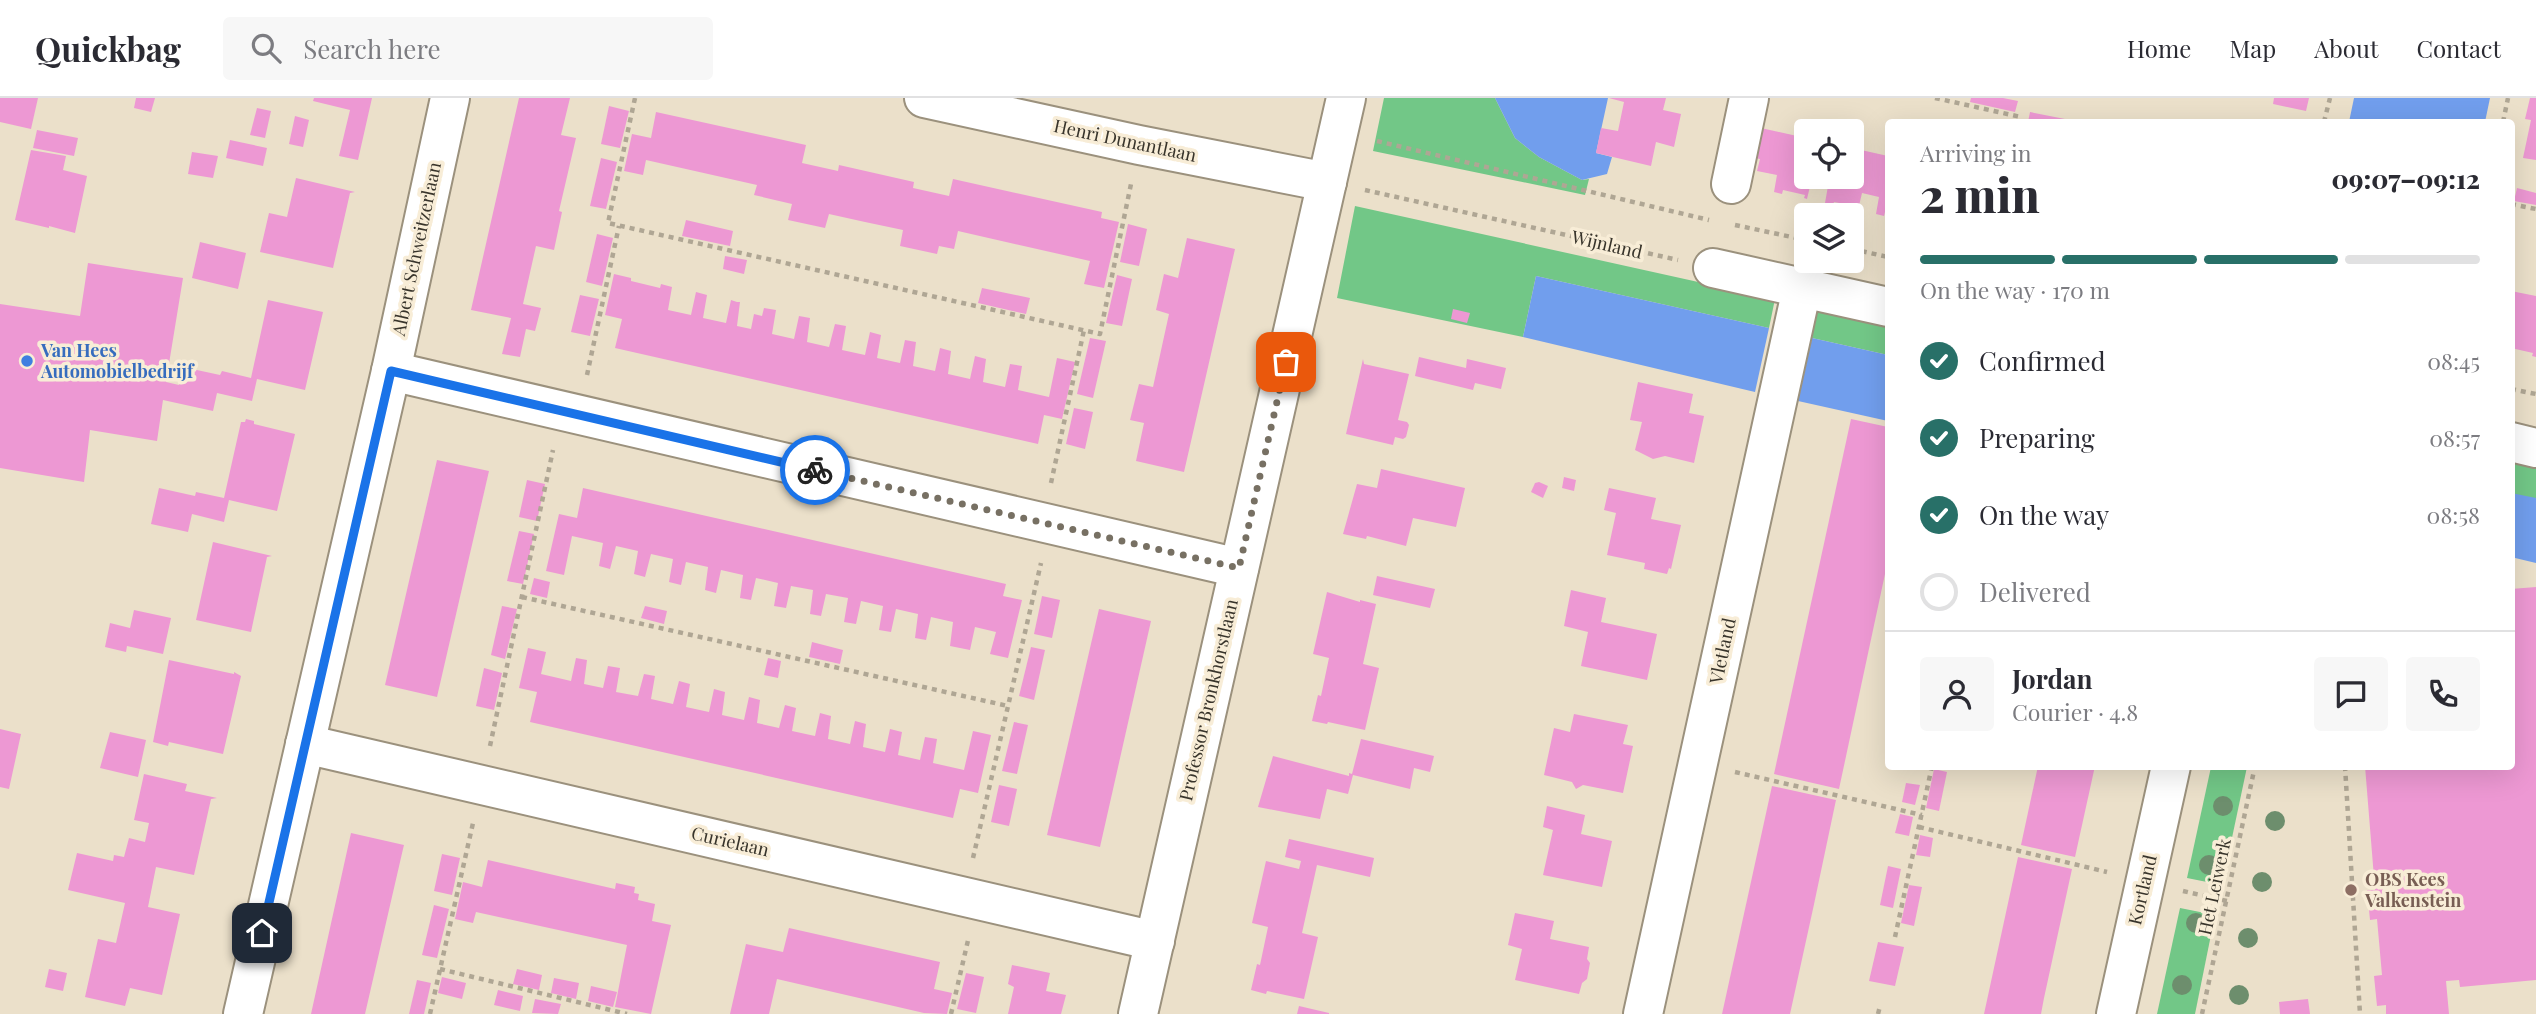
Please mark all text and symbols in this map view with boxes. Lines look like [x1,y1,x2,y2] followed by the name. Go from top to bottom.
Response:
[223,17,713,80] search box
[35,26,181,70] text: Quickbag
[247,29,285,67] icon: search
[303,31,441,66] text: Search here
[2127,32,2191,64] text: Home
[2229,32,2276,64] text: Map
[2314,32,2378,64] text: About
[2416,32,2501,64] text: Contact
[1052,113,1199,167] street label: Henri Dunantlaan
[1794,119,1864,273] map controls
[1794,119,1864,189] button: locate
[1920,137,2032,168] text: Arriving in
[386,160,446,339] street label: Albert Schweitzerlaan
[2332,161,2480,196] text: 09:07–09:12
[1920,163,2040,225] text: 2 min
[1794,203,1864,273] button: layers
[1568,224,1646,264] street label: Wijnland
[1920,274,2110,305] text: On the way · 170 m
[1256,332,1316,392] pin
[40,338,195,383] place label: Van Hees Automobielbedrijf
[1920,342,1958,380] icon: check
[1267,343,1305,381] icon: bag
[1979,343,2106,378] text: Confirmed
[2427,345,2480,376] text: 08:45
[19,353,35,369] marker: Van Hees Automobielbedrijf
[1920,419,1958,457] icon: check
[1979,420,2095,455] text: Preparing
[2429,422,2480,453] text: 08:57
[780,435,850,505] courier
[796,451,834,489] icon: bike
[1920,496,1958,534] icon: check
[1979,497,2109,532] text: On the way
[2427,499,2480,530] text: 08:58
[1979,574,2091,609] text: Delivered
[1173,596,1243,803] street label: Professor Bronkhorstlaan
[1703,615,1741,687] street label: Vletland
[1920,657,1994,731] button: person
[2314,657,2388,731] button: chat
[2406,657,2480,731] button: phone
[2012,661,2092,696] text: Jordan
[2012,696,2138,727] text: Courier · 4.8
[689,820,772,862] street label: Curielaan
[2192,836,2236,937] street label: Het Leiwerk
[2122,852,2162,927] street label: Kortland
[2364,867,2461,912] place label: OBS Kees Valkenstein
[2343,882,2359,898] marker: OBS Kees Valkenstein
[232,903,292,963] pin
[243,914,281,952] icon: home

